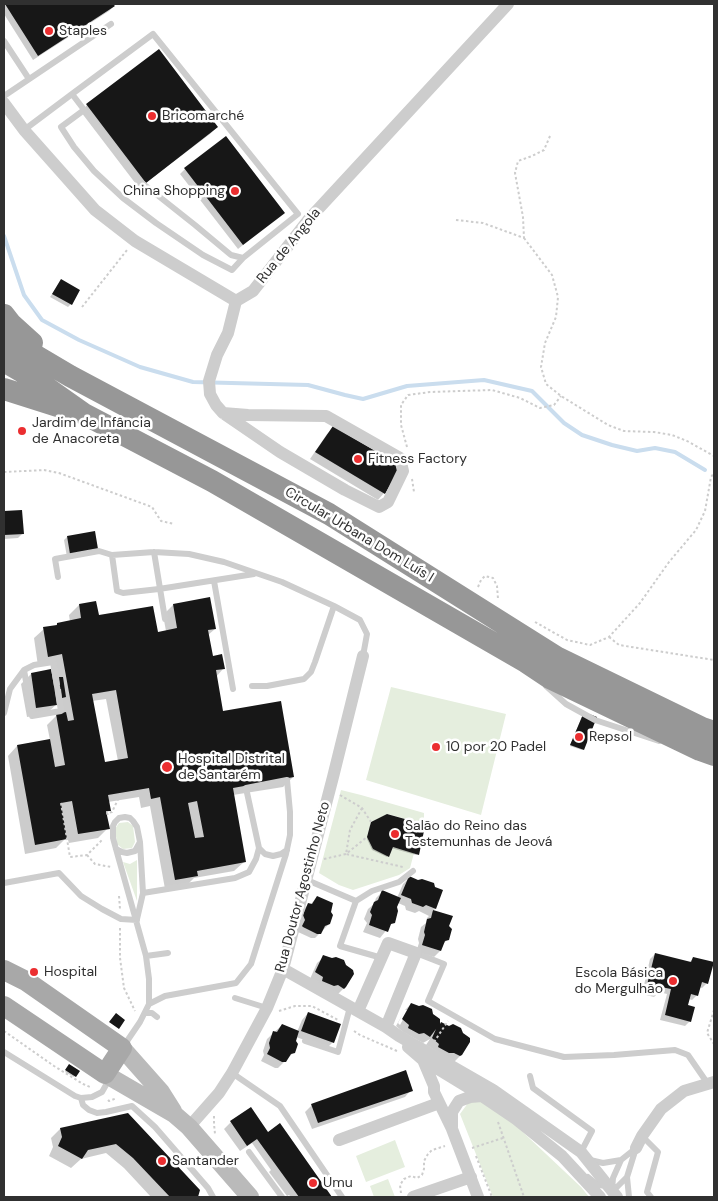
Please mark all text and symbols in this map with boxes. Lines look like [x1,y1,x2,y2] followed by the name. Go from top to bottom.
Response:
[59,23,107,39] place label: Staples
[43,25,55,37] marker: Staples
[162,108,244,124] place label: Bricomarché
[146,110,158,122] marker: Bricomarché
[123,183,225,199] place label: China Shopping
[229,185,241,197] marker: China Shopping
[254,205,324,287] street label: Rua de Angola
[32,415,151,448] place label: Jardim de Infância de Anacoreta
[16,425,28,437] marker: Jardim de Infância de Anacoreta
[368,451,467,467] place label: Fitness Factory
[352,453,364,465] marker: Fitness Factory
[281,484,437,586] street label: Circular Urbana Dom Luís I
[589,729,632,745] place label: Repsol
[573,731,585,743] marker: Repsol
[446,739,546,755] place label: 10 por 20 Padel
[430,741,442,753] marker: 10 por 20 Padel
[178,751,285,784] place label: Hospital Distrital de Santarém
[160,760,174,774] marker: Hospital Distrital de Santarém
[272,800,334,974] street label: Rua Doutor Agostinho Neto
[405,818,552,850] place label: Salão do Reino das Testemunhas de Jeová
[389,828,401,840] marker: Salão do Reino das Testemunhas de Jeová
[44,964,97,980] place label: Hospital
[575,965,663,998] place label: Escola Básica do Mergulhão
[28,966,40,978] marker: Hospital
[667,975,679,987] marker: Escola Básica do Mergulhão
[172,1153,239,1169] place label: Santander
[156,1155,168,1167] marker: Santander
[323,1175,353,1191] place label: Umu
[307,1177,319,1189] marker: Umu

